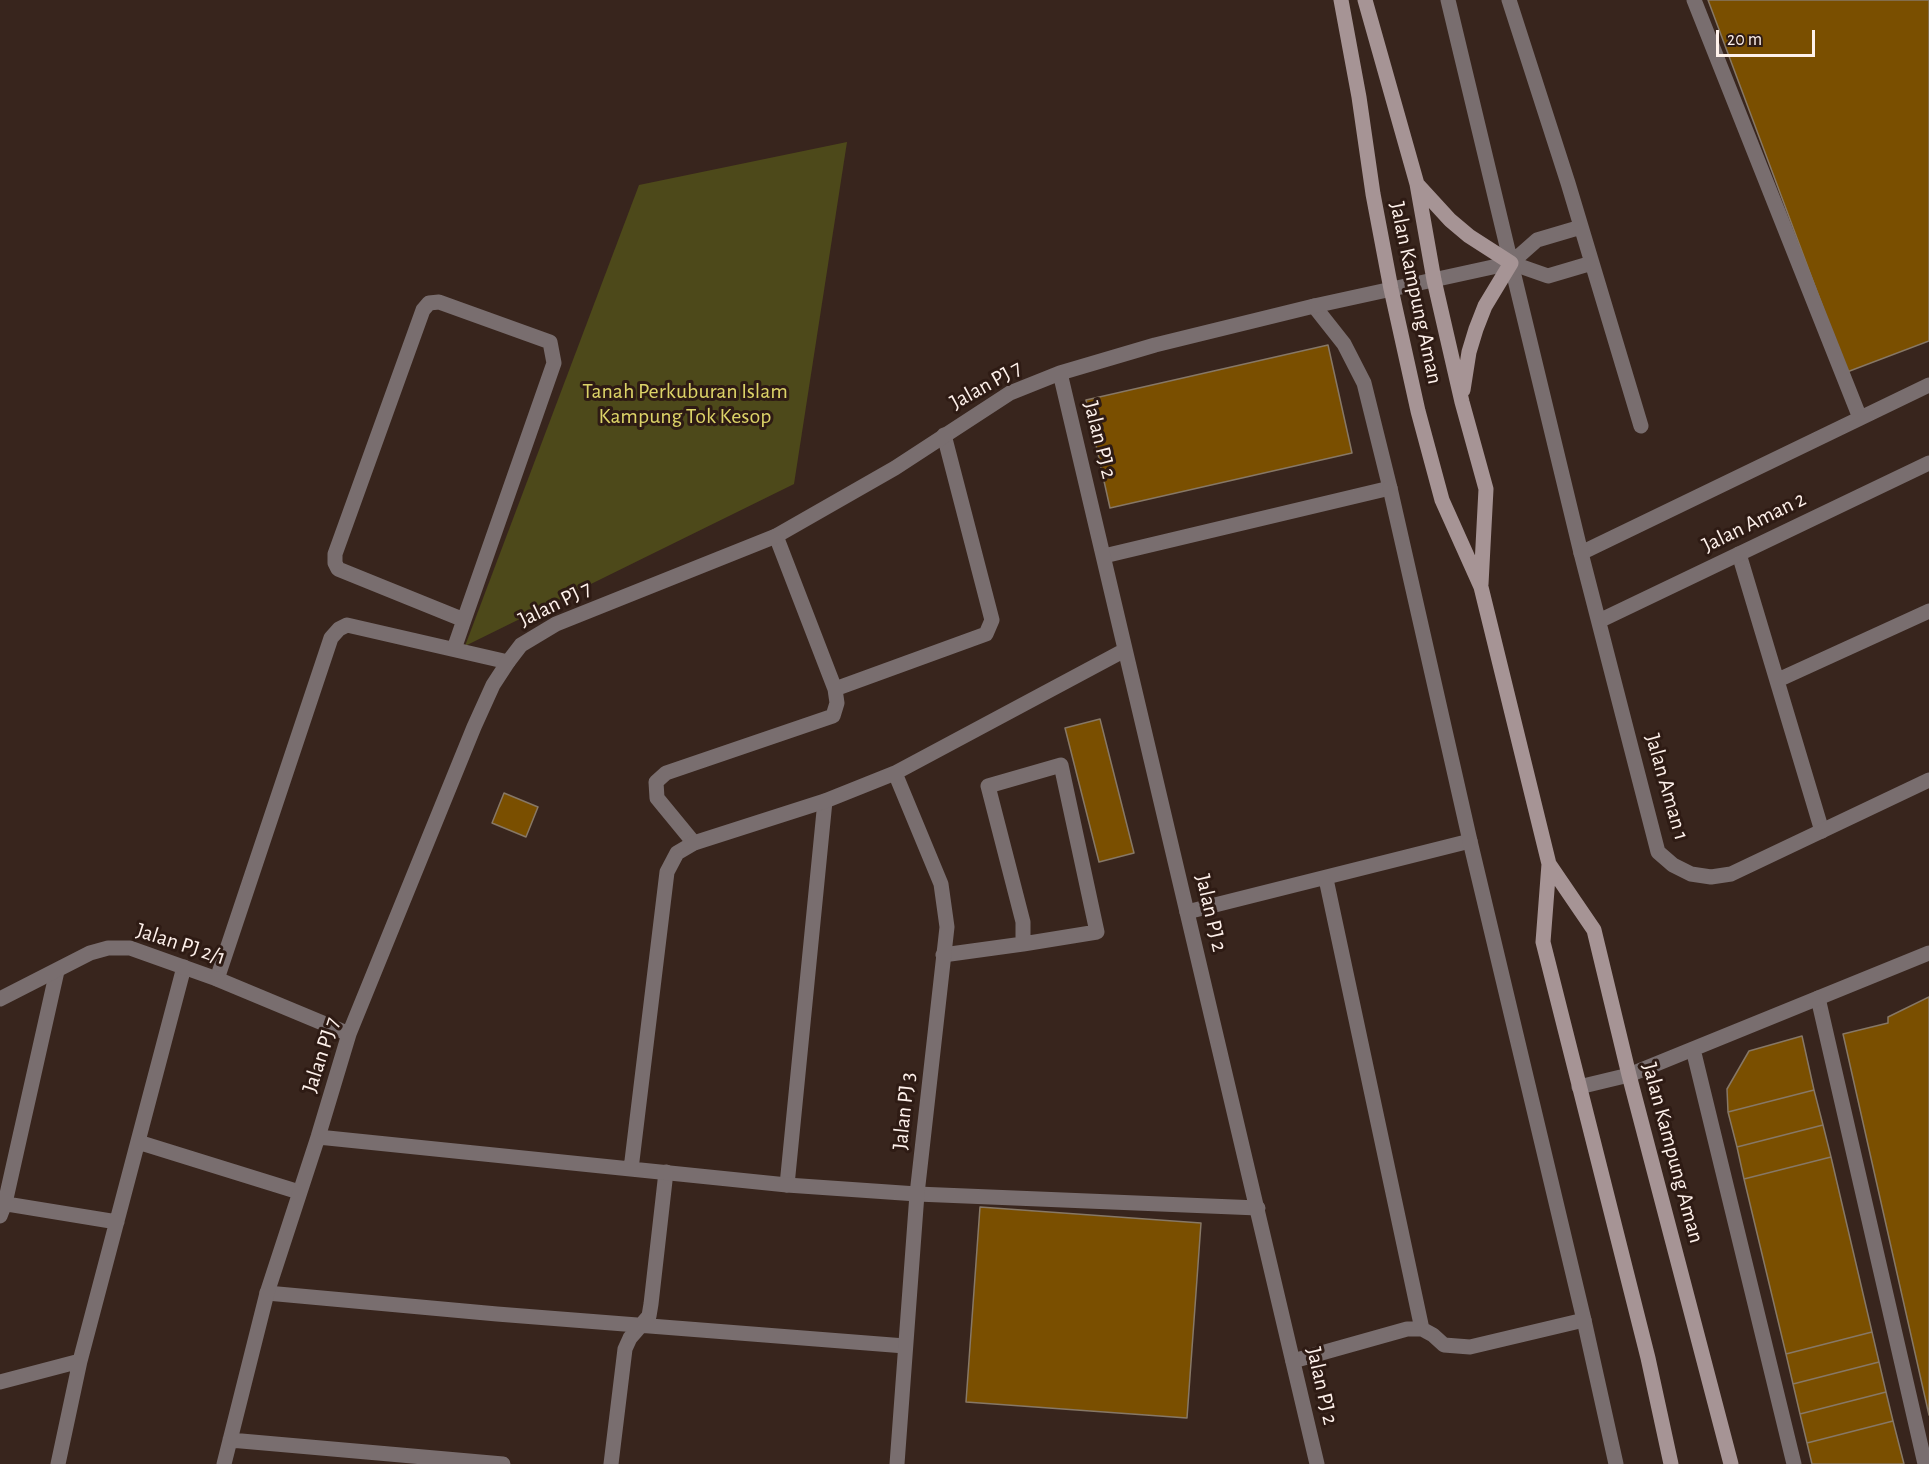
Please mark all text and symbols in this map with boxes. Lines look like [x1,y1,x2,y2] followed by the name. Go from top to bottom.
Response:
[1719,18,1818,56] scale bar
[1727,31,1762,49] text: 20 m
[1384,200,1448,386] street label: Jalan Kampung Aman
[946,355,1026,415] street label: Jalan PJ 7
[582,378,788,430] park label: Tanah Perkuburan Islam Kampung Tok Kesop
[1078,399,1122,481] street label: Jalan PJ 2
[1698,486,1810,558] street label: Jalan Aman 2
[514,575,596,633] street label: Jalan PJ 7
[1639,731,1695,843] street label: Jalan Aman 1
[1189,872,1233,954] street label: Jalan PJ 2
[133,917,229,971] street label: Jalan PJ 2/1
[296,1014,346,1096] street label: Jalan PJ 7
[1636,1060,1710,1246] street label: Jalan Kampung Aman
[887,1071,921,1151] street label: Jalan PJ 3
[1300,1345,1344,1427] street label: Jalan PJ 2

